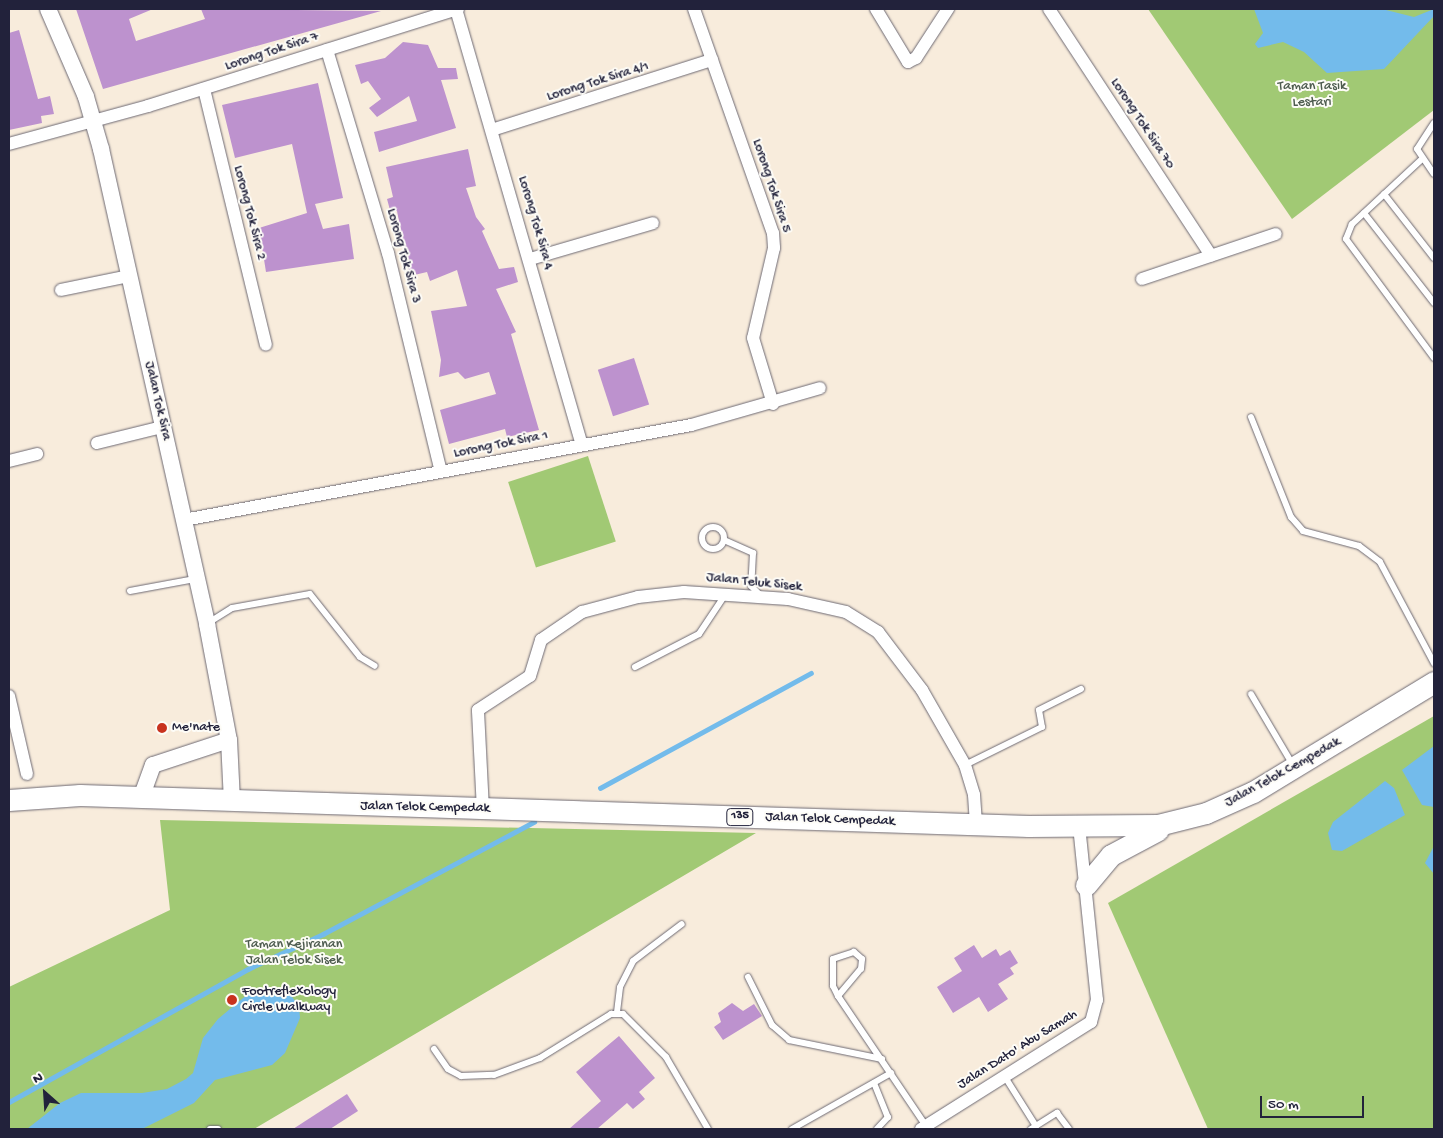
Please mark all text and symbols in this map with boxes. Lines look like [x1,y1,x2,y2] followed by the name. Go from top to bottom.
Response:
[223,29,321,75] street label: Lorong Tok Sira 7
[545,58,651,106] street label: Lorong Tok Sira 4/1
[1106,75,1178,173] street label: Lorong Tok Sira 70
[1278,79,1346,111] park label: Taman Tasik Lestari
[748,137,794,235] street label: Lorong Tok Sira 5
[229,164,269,262] street label: Lorong Tok Sira 2
[514,174,556,272] street label: Lorong Tok Sira 4
[382,207,424,305] street label: Lorong Tok Sira 3
[140,360,174,442] street label: Jalan Tok Sira
[452,428,550,462] street label: Lorong Tok Sira 1
[705,570,803,596] street label: Jalan Teluk Sisek
[172,720,220,736] place label: Me'nate
[156,722,168,734] marker: Me'nate
[1222,734,1344,812] street label: Jalan Telok Cempedak
[360,798,490,818] street label: Jalan Telok Cempedak
[726,808,754,826] road number: 135
[765,809,895,831] street label: Jalan Telok Cempedak
[246,937,342,970] park label: Taman Kejiranan Jalan Telok Sisek
[242,984,336,1016] place label: Footreflexology Circle Walkway
[226,994,238,1006] marker: Footreflexology Circle Walkway
[955,1006,1081,1094] street label: Jalan Dato' Abu Samah
[20,1068,70,1118] north arrow
[30,1069,46,1089] text: N
[1263,1086,1367,1118] scale bar
[1268,1096,1299,1114] text: 50 m

